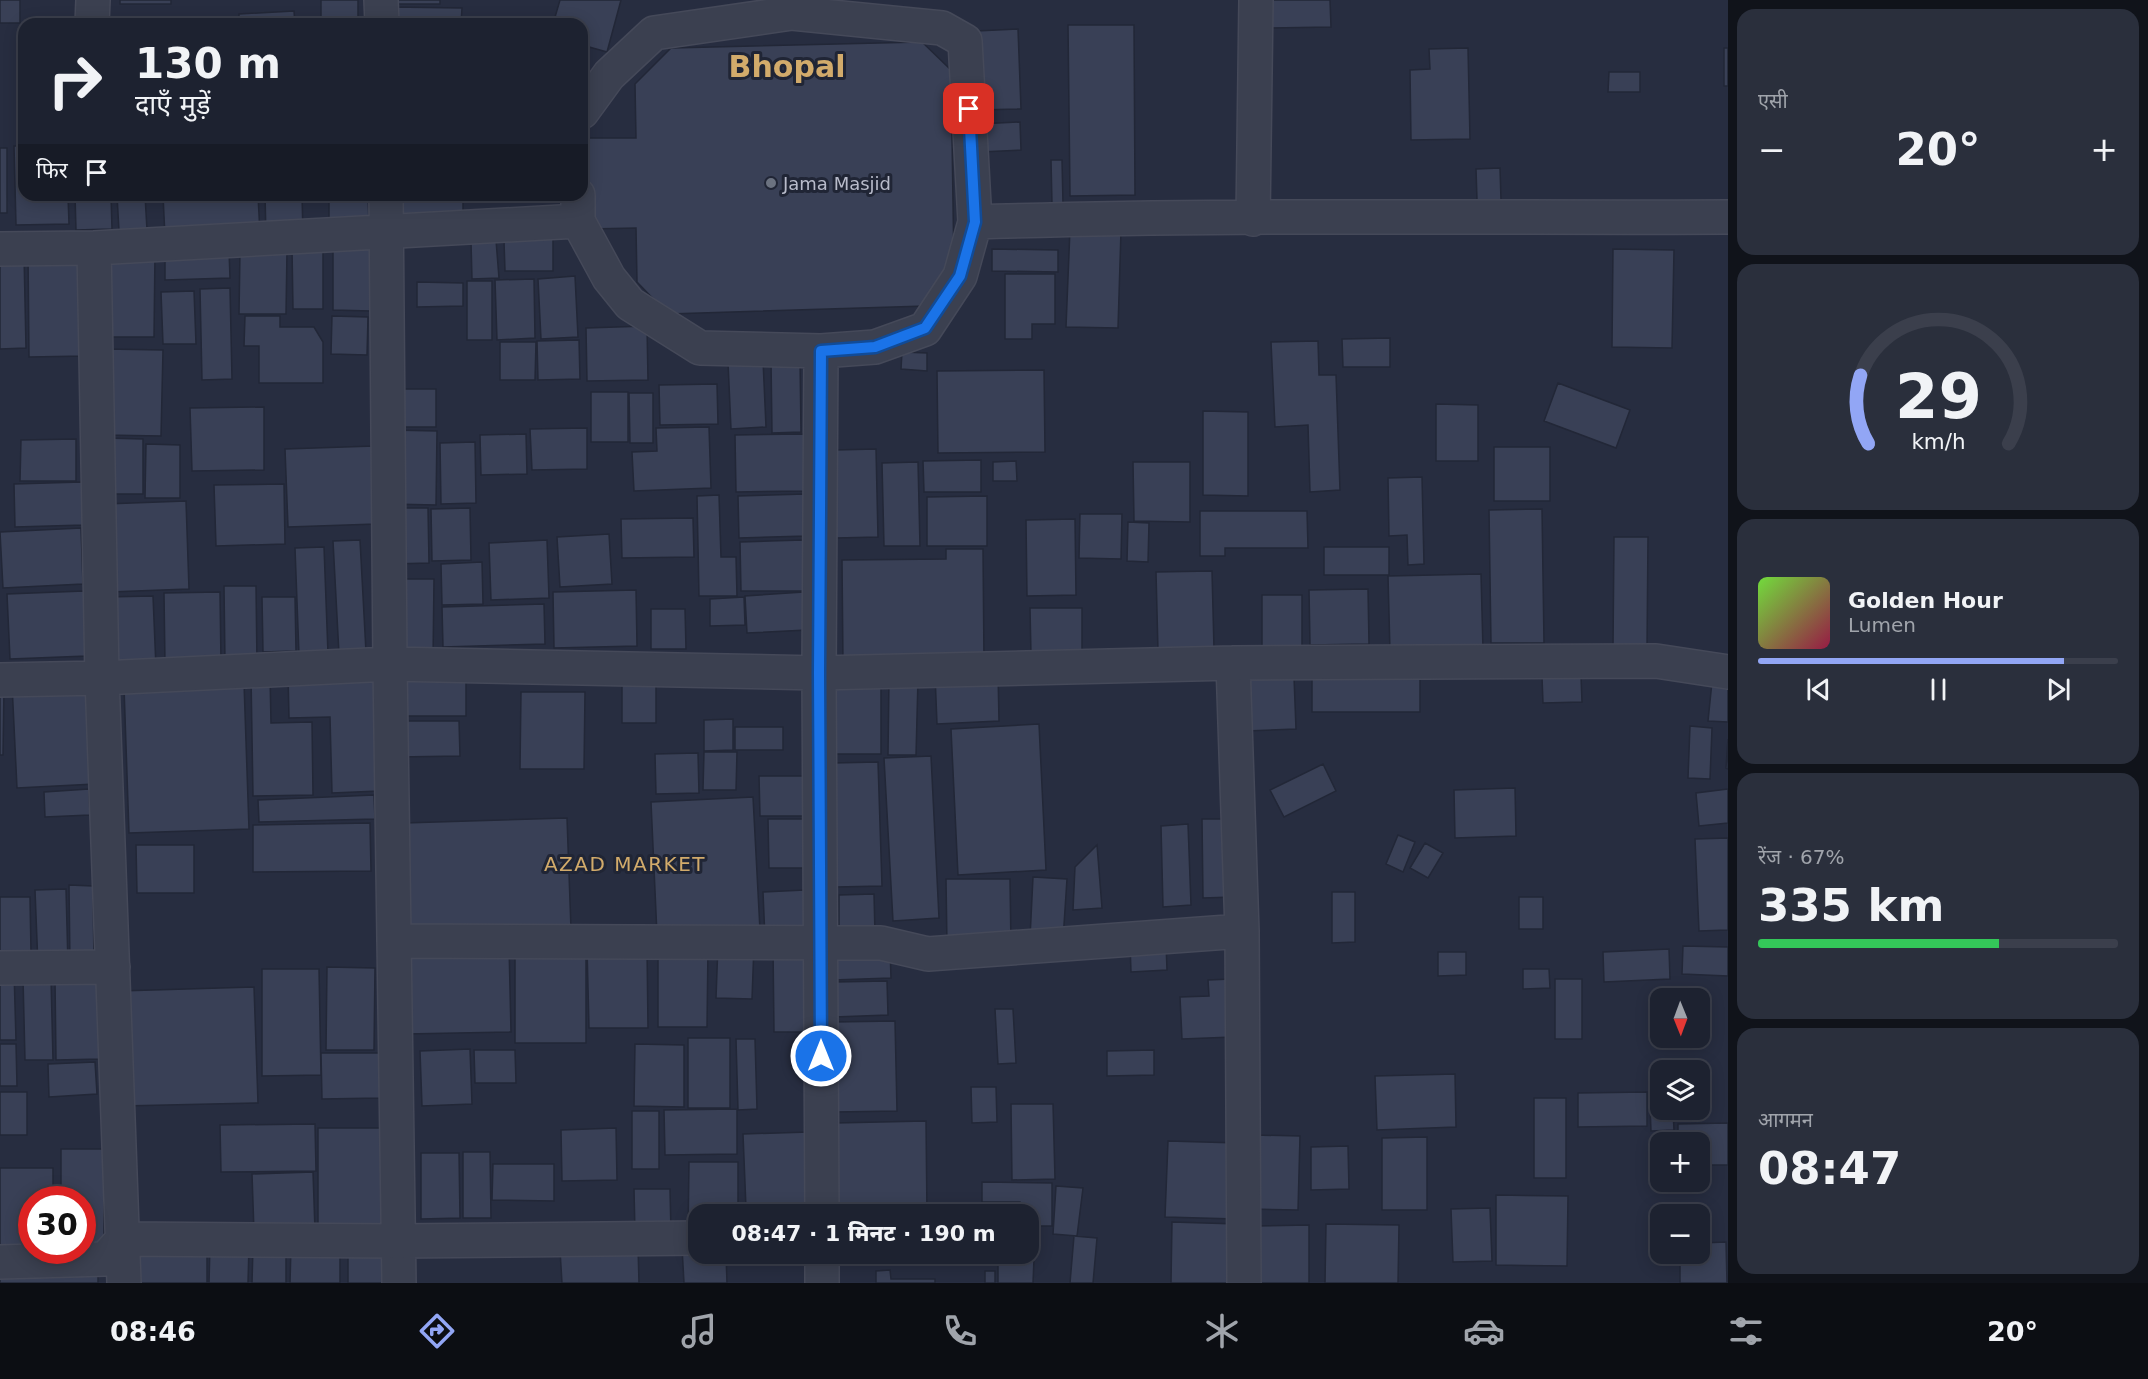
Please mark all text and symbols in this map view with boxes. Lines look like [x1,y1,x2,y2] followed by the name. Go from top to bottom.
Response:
[135,39,281,88] text: 130 m
[36,42,114,120] icon: right
[729,49,845,84] district label: Bhopal
[943,83,994,134] pin
[135,89,210,120] text: दाएँ मुड़ें
[1758,89,1788,113] text: एसी
[952,92,985,125] icon: arrive
[1895,123,1981,176] text: 20°
[1758,130,1786,169] text: −
[2090,130,2118,169] text: +
[80,156,113,189] icon: arrive
[36,158,68,183] text: फिर
[782,173,891,194] place label: Jama Masjid
[764,176,778,190] marker: Jama Masjid
[1895,360,1981,433] text: 29
[1911,429,1965,454] text: km/h
[1848,588,2003,613] text: Golden Hour
[1848,613,1916,637] text: Lumen
[1802,673,1835,706] icon: previous
[1922,673,1955,706] icon: pause
[2042,673,2075,706] icon: next
[1758,845,1845,869] text: रेंज · 67%
[544,852,706,876] district label: AZAD MARKET
[1758,879,1944,932] text: 335 km
[1650,988,1710,1048] north arrow
[1650,988,1710,1264] map controls
[789,1024,853,1088] position arrow
[1650,1060,1710,1120] button: layers
[1758,1108,1813,1132] text: आगमन
[1650,1132,1710,1192] button: +
[1758,1142,1901,1195] text: 08:47
[18,1186,96,1264] speed limit sign: 30
[1650,1204,1710,1264] button: −
[731,1221,996,1246] text: 08:47 · 1 मिनट · 190 m
[416,1310,458,1352] icon: directions
[678,1310,720,1352] icon: music
[939,1310,981,1352] icon: phone
[1201,1310,1243,1352] icon: climate
[1463,1310,1505,1352] icon: car
[1725,1310,1767,1352] icon: filters
[110,1316,196,1347] text: 08:46
[1987,1316,2038,1347] text: 20°

